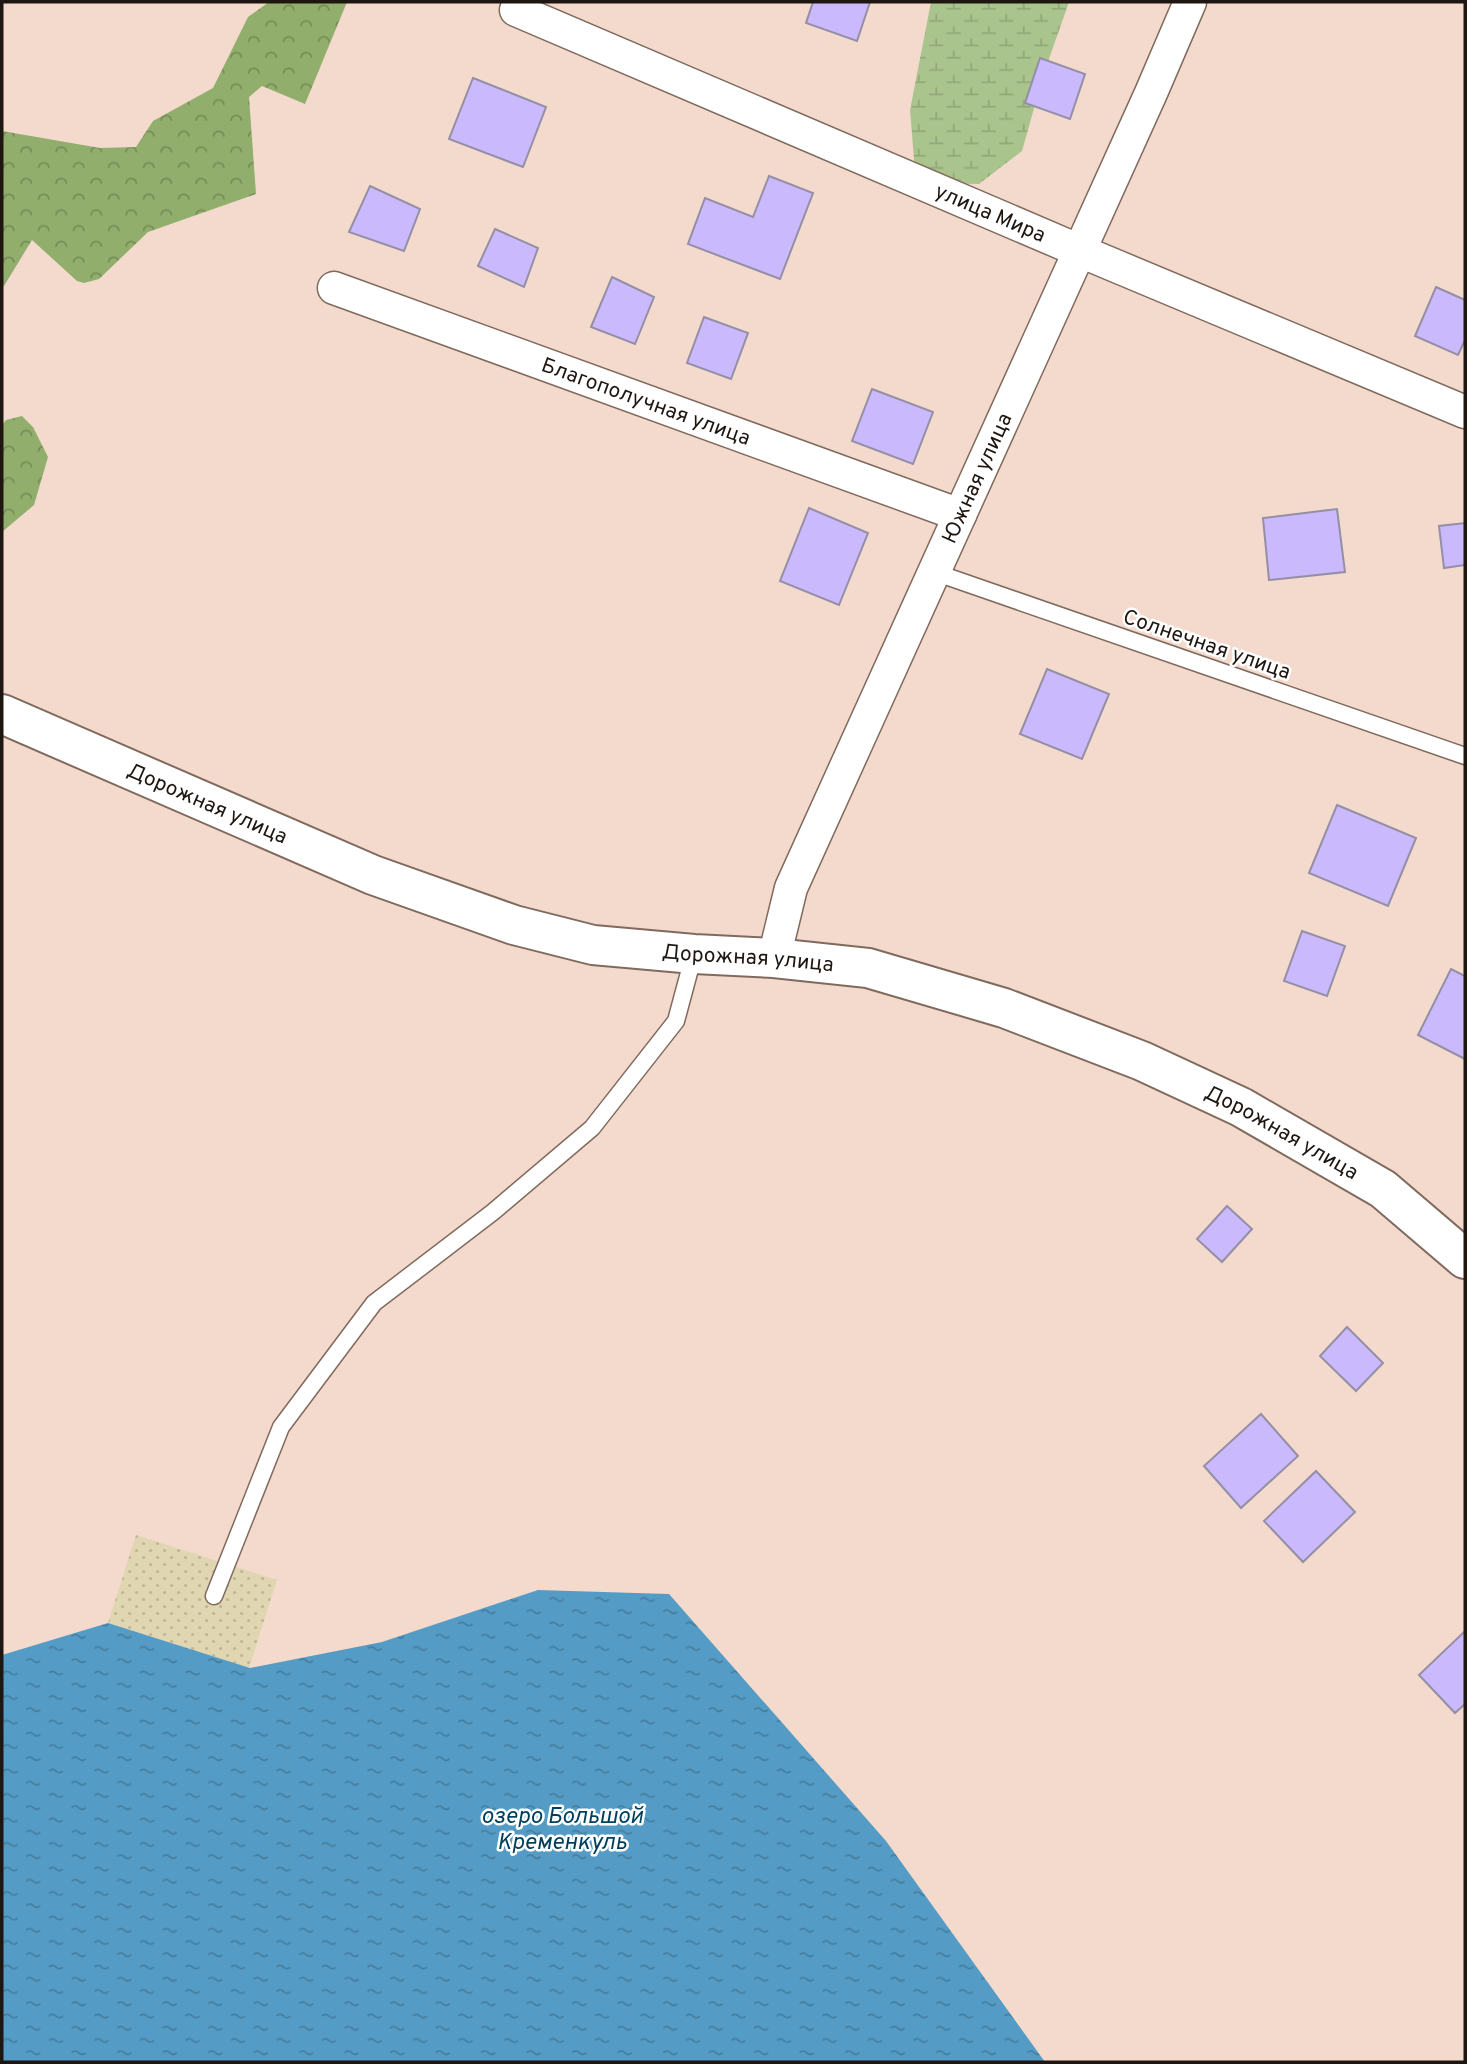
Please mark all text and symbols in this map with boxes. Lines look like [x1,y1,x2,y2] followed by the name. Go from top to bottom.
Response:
[930,179,1049,250] street label: улица Мира
[537,352,754,453] street label: Благополучная улица
[937,409,1019,548] street label: Южная улица
[1119,604,1294,687] street label: Солнечная улица
[122,758,291,851] street label: Дорожная улица
[661,939,835,979] street label: Дорожная улица
[1200,1080,1363,1187] street label: Дорожная улица
[481,1803,644,1858] water label: озеро Большой Кременкуль

